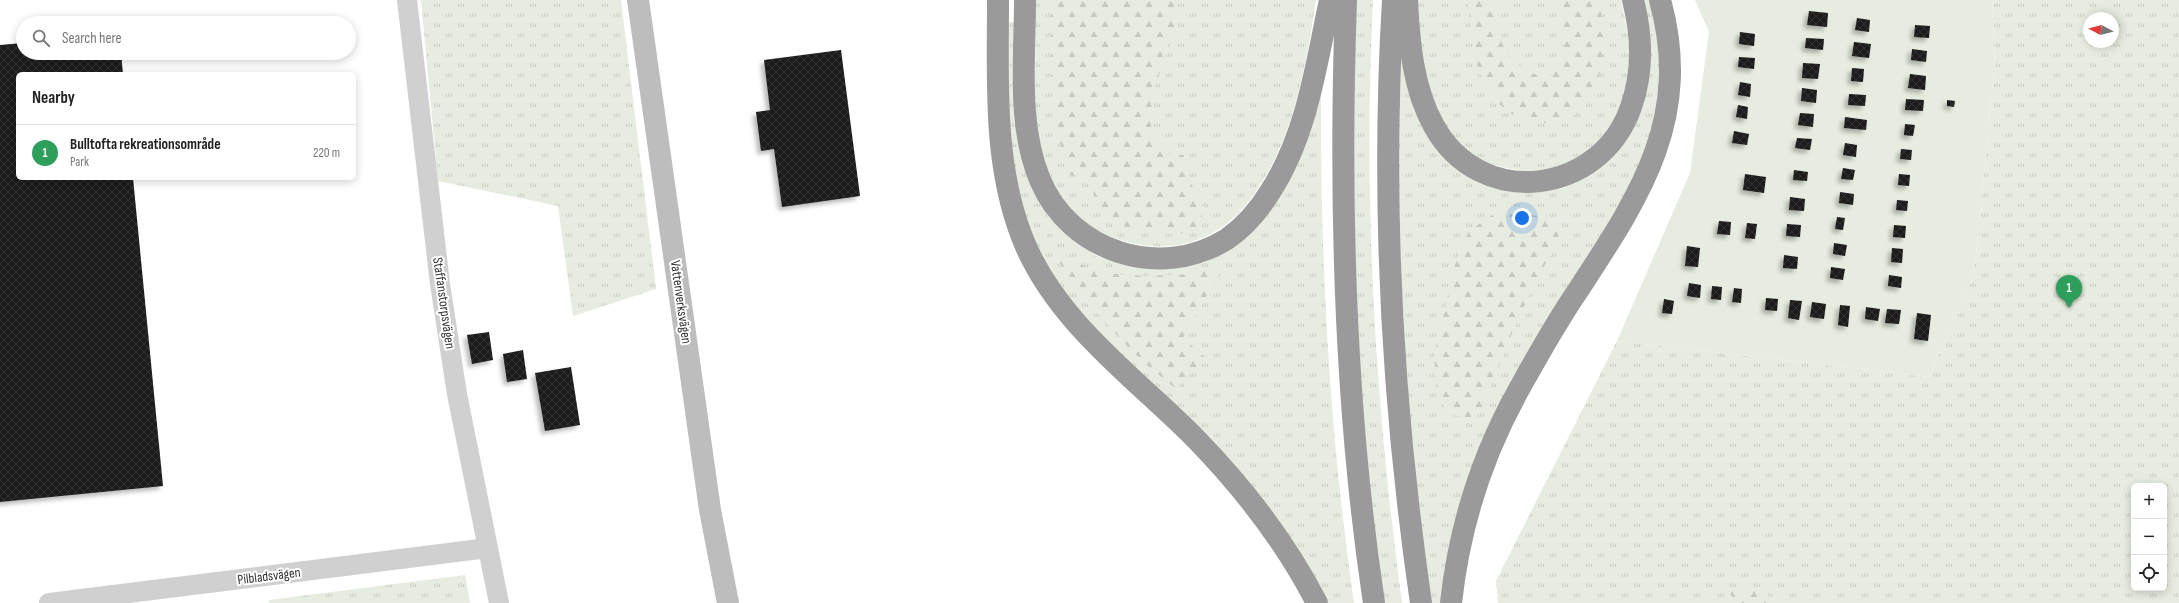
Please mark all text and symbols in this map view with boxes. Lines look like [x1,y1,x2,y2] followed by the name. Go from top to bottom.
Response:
[2083,12,2119,48] north arrow
[16,16,356,60] search box
[30,27,52,49] icon: search
[62,29,122,48] text: Search here
[32,88,75,108] text: Nearby
[70,135,221,154] text: Bulltofta rekreationsområde
[42,145,48,161] text: 1
[313,145,340,161] text: 220 m
[70,154,89,170] text: Park
[1512,208,1532,228] your location
[429,256,459,350] street label: Staffanstorpsvägen
[667,259,695,345] street label: Vattenverksvägen
[2056,275,2082,308] pin: 1
[2131,483,2167,591] map controls
[2131,483,2167,519] button: +
[2131,519,2167,555] button: −
[2131,555,2167,591] button: locate
[236,564,302,588] street label: Pilbladsvägen

